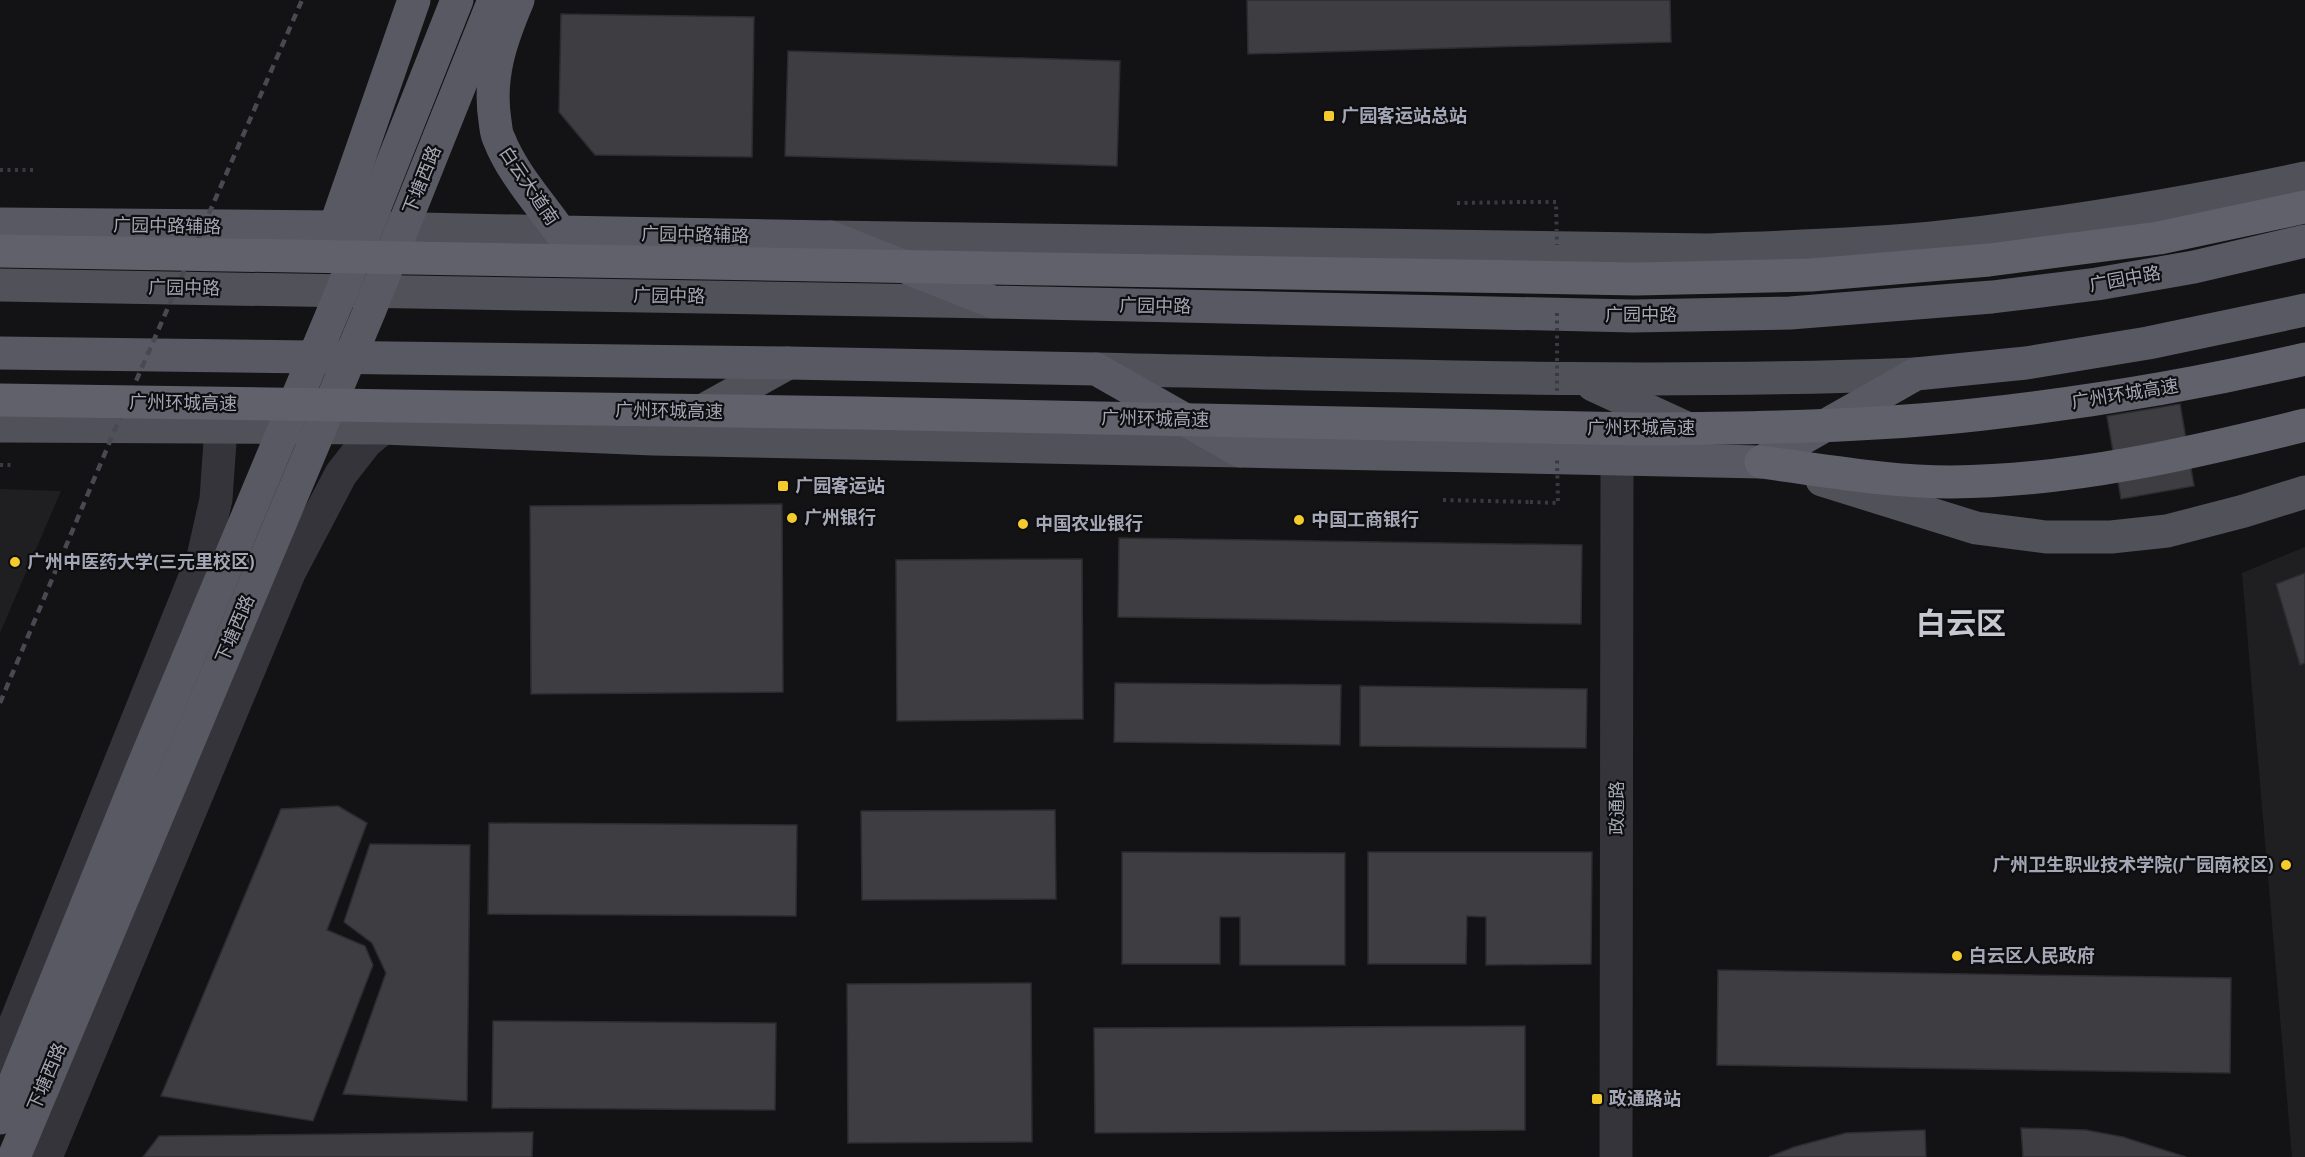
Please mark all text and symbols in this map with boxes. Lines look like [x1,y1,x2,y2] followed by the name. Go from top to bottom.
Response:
[1341,105,1467,127] place label: 广园客运站总站
[1322,109,1336,123] marker: 广园客运站总站
[398,143,446,217] street label: 下塘西路
[495,143,563,229] street label: 白云大道南
[113,214,221,238] street label: 广园中路辅路
[641,223,749,247] street label: 广园中路辅路
[2088,262,2162,296] street label: 广园中路
[148,276,220,300] street label: 广园中路
[633,284,705,308] street label: 广园中路
[1119,294,1191,318] street label: 广园中路
[1605,304,1677,326] street label: 广园中路
[2070,375,2180,413] street label: 广州环城高速
[129,391,237,415] street label: 广州环城高速
[615,399,723,423] street label: 广州环城高速
[1101,407,1209,431] street label: 广州环城高速
[1587,417,1695,439] street label: 广州环城高速
[795,475,885,497] place label: 广园客运站
[776,479,790,493] marker: 广园客运站
[804,507,876,529] place label: 广州银行
[1311,509,1419,531] place label: 中国工商银行
[785,511,799,525] marker: 广州银行
[1035,513,1143,535] place label: 中国农业银行
[1292,513,1306,527] marker: 中国工商银行
[1016,517,1030,531] marker: 中国农业银行
[27,551,255,573] place label: 广州中医药大学(三元里校区)
[8,555,22,569] marker: 广州中医药大学(三元里校区)
[211,592,259,666] street label: 下塘西路
[1916,605,2006,642] district label: 白云区
[1606,781,1628,835] street label: 政通路
[1992,854,2274,876] place label: 广州卫生职业技术学院(广园南校区)
[2279,858,2293,872] marker: 广州卫生职业技术学院(广园南校区)
[1969,945,2095,967] place label: 白云区人民政府
[1950,949,1964,963] marker: 白云区人民政府
[23,1040,71,1114] street label: 下塘西路
[1609,1088,1681,1110] place label: 政通路站
[1590,1092,1604,1106] marker: 政通路站

